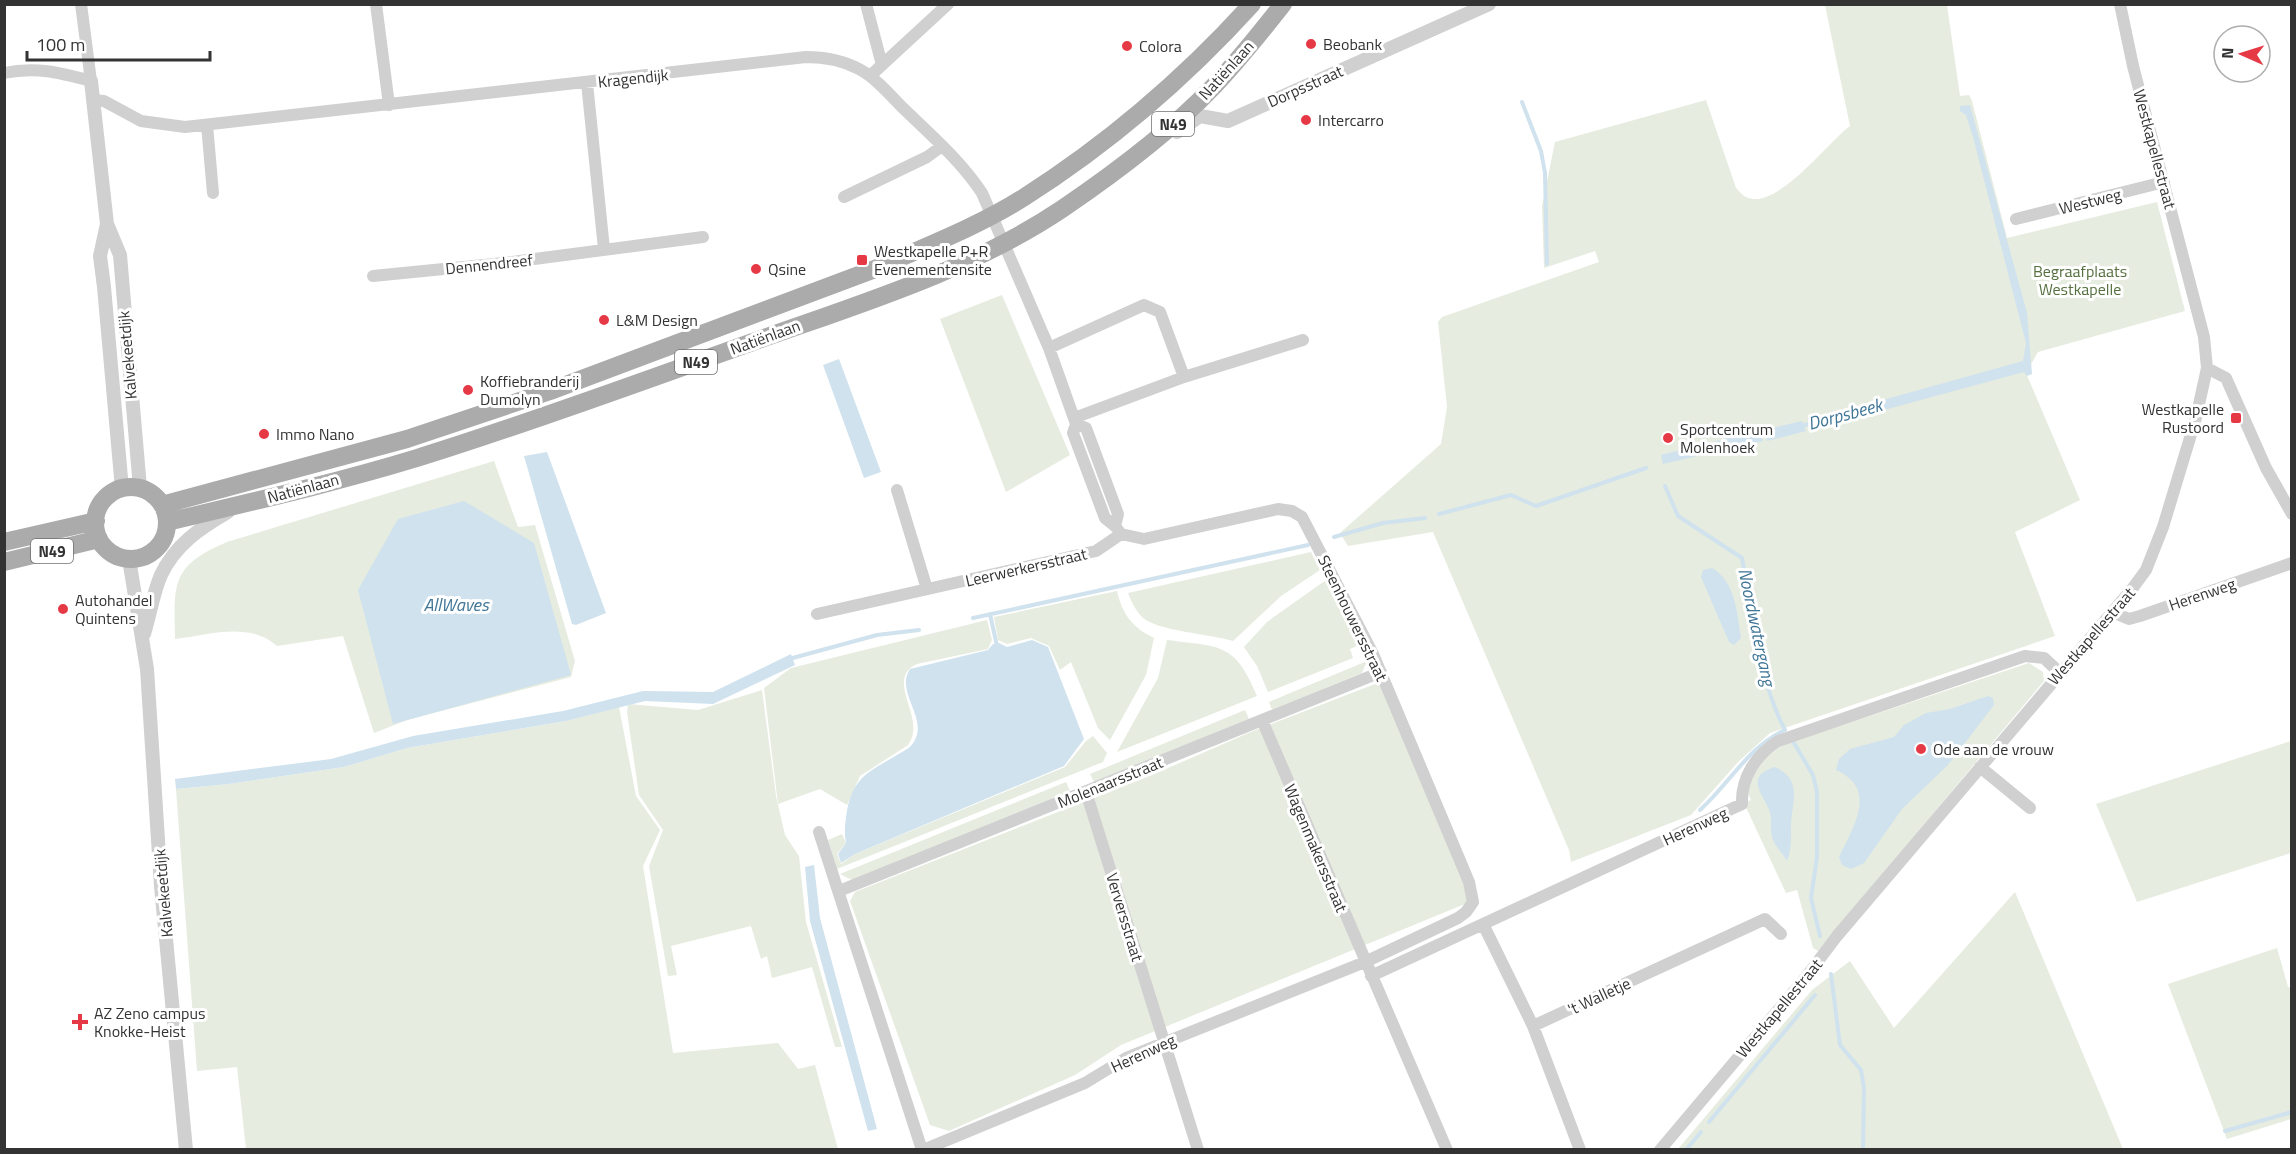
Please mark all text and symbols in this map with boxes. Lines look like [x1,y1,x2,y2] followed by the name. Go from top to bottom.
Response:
[27,24,210,62] scale bar
[2212,24,2272,84] north arrow
[36,31,85,58] text: 100 m
[1323,32,1382,56] place label: Beobank
[1139,34,1182,58] place label: Colora
[1193,35,1259,105] street label: Natiënlaan
[1304,37,1318,51] marker: Beobank
[1120,39,1134,53] marker: Colora
[2215,47,2239,59] text: N
[1263,59,1347,113] street label: Dorpsstraat
[597,62,670,94] street label: Kragendijk
[2128,87,2183,212] street label: Westkapellestraat
[1318,108,1384,132] place label: Intercarro
[1152,112,1194,136] road number: N49
[1299,113,1313,127] marker: Intercarro
[2056,182,2124,220] street label: Westweg
[874,239,992,281] place label: Westkapelle P+R Evenementensite
[444,247,534,281] street label: Dennendreef
[855,253,869,267] marker: Westkapelle P+R Evenementensite
[768,257,806,281] place label: Qsine
[2033,259,2127,301] park label: Begraafplaats Westkapelle
[749,262,763,276] marker: Qsine
[616,308,698,332] place label: L&M Design
[111,309,143,400] street label: Kalvekeetdijk
[597,313,611,327] marker: L&M Design
[727,313,803,361] street label: Natiënlaan
[675,350,717,374] road number: N49
[480,369,579,411] place label: Koffiebranderij Dumolyn
[461,383,475,397] marker: Koffiebranderij Dumolyn
[1805,391,1887,437] water label: Dorpsbeek
[2141,397,2224,439] place label: Westkapelle Rustoord
[2229,411,2243,425] marker: Westkapelle Rustoord
[1680,417,1773,459] place label: Sportcentrum Molenhoek
[276,422,355,446] place label: Immo Nano
[257,427,271,441] marker: Immo Nano
[1661,431,1675,445] marker: Sportcentrum Molenhoek
[265,467,341,509] street label: Natiënlaan
[31,539,73,563] road number: N49
[963,541,1089,593] street label: Leerwerkersstraat
[1312,551,1394,686] street label: Steenhouwersstraat
[1731,566,1783,691] water label: Noordwatergang
[2165,571,2239,617] street label: Herenweg
[2042,581,2141,690] street label: Westkapellestraat
[75,588,153,630] place label: Autohandel Quintens
[423,591,490,618] water label: AllWaves
[56,602,70,616] marker: Autohandel Quintens
[1933,737,2054,761] place label: Ode aan de vrouw
[1914,742,1928,756] marker: Ode aan de vrouw
[1054,750,1167,814] street label: Molenaarsstraat
[1278,780,1354,916] street label: Wagenmakersstraat
[1659,801,1731,851] street label: Herenweg
[147,847,179,938] street label: Kalvekeetdijk
[1100,870,1150,965] street label: Verversstraat
[1730,953,1828,1063] street label: Westkapellestraat
[1564,971,1634,1021] street label: 't Walletje
[94,1001,205,1043] place label: AZ Zeno campus Knokke-Heist
[71,1013,89,1031] marker: AZ Zeno campus Knokke-Heist
[1107,1028,1179,1078] street label: Herenweg

